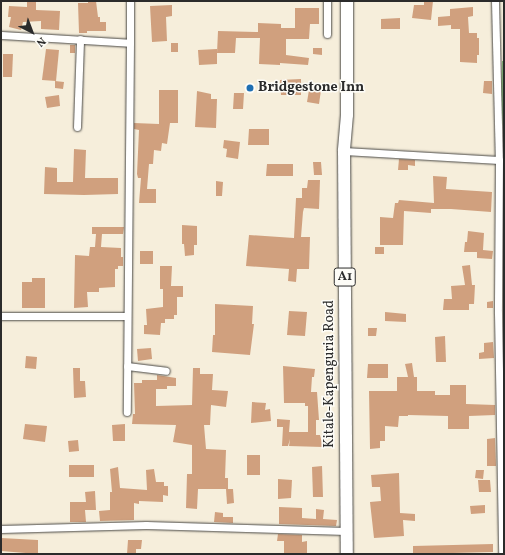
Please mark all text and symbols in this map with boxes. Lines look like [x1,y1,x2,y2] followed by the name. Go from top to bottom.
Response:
[12,12,52,52] north arrow
[32,33,48,50] text: N
[258,80,364,96] place label: Bridgestone Inn
[245,83,255,93] marker: Bridgestone Inn
[333,266,357,288] road number: A1
[322,300,338,448] street label: Kitale-Kapenguria Road

